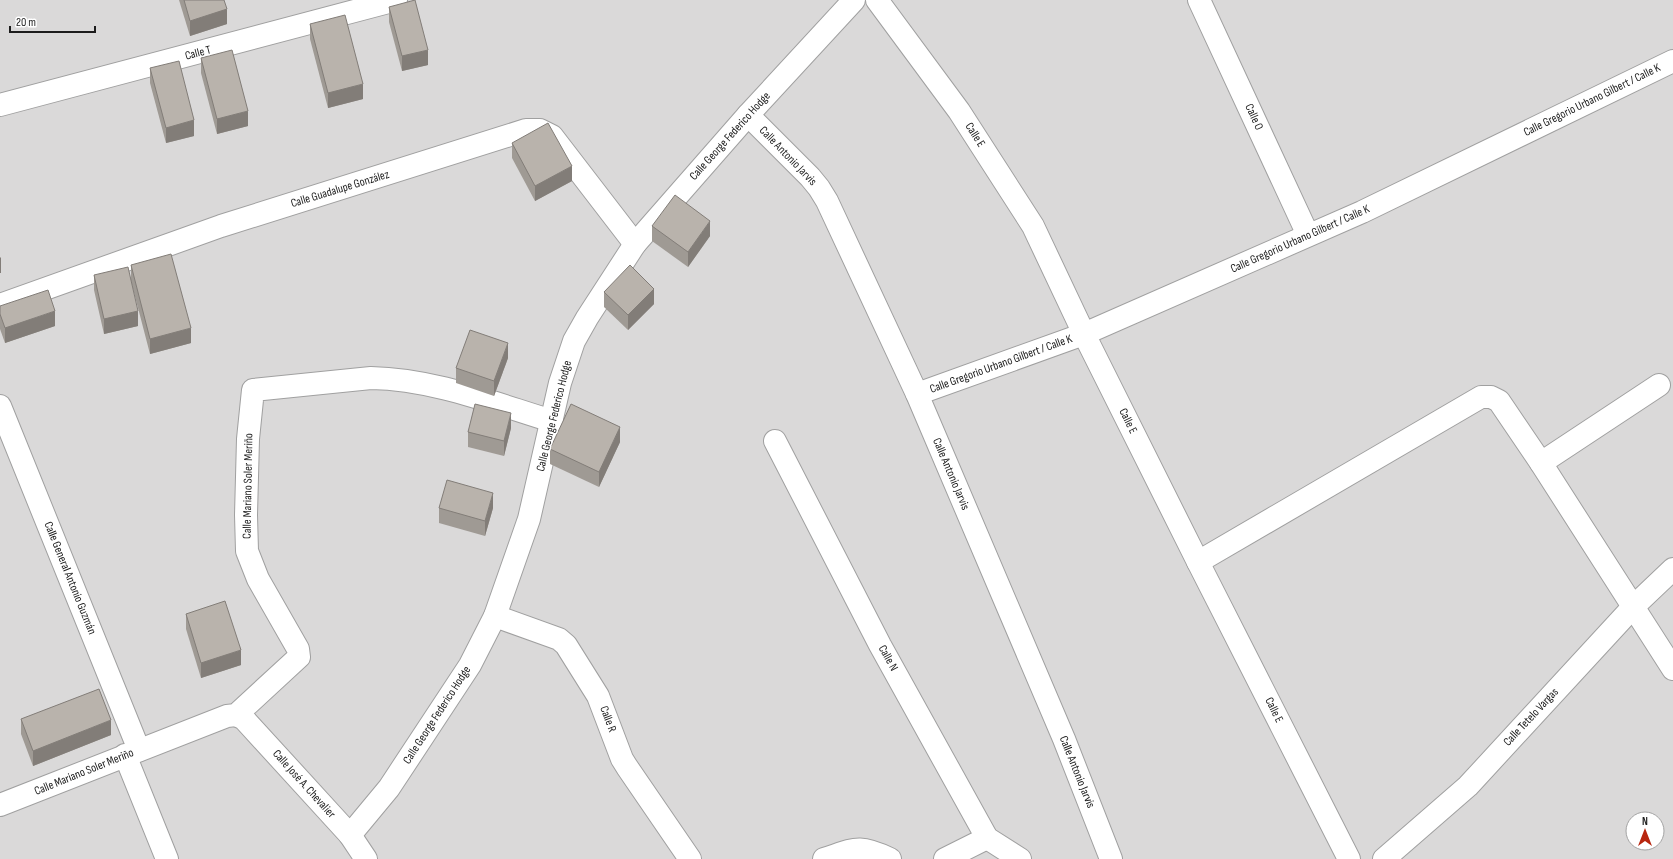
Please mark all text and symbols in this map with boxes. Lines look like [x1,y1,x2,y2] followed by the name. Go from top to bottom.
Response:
[10,8,95,34] scale bar
[16,15,36,30] text: 20 m
[183,42,213,64] street label: Calle T
[1521,60,1663,140] street label: Calle Gregorio Urbano Gilbert / Calle K
[686,89,774,183] street label: Calle George Federico Hodge
[1241,101,1267,133] street label: Calle O
[962,120,988,150] street label: Calle E
[756,123,820,189] street label: Calle Antonio Jarvis
[289,167,392,211] street label: Calle Guadalupe González
[1228,201,1372,276] street label: Calle Gregorio Urbano Gilbert / Calle K
[928,331,1075,397] street label: Calle Gregorio Urbano Gilbert / Calle K
[533,359,575,473] street label: Calle George Federico Hodge
[1115,406,1141,436] street label: Calle E
[240,433,256,539] street label: Calle Mariano Soler Meriño
[929,436,973,512] street label: Calle Antonio Jarvis
[40,519,100,637] street label: Calle General Antonio Guzmán
[875,642,901,674] street label: Calle N
[400,663,474,767] street label: Calle George Federico Hodge
[1500,685,1562,749] street label: Calle Tetelo Vargas
[1261,695,1287,725] street label: Calle E
[596,704,620,735] street label: Calle R
[1056,734,1098,810] street label: Calle Antonio Jarvis
[32,745,136,799] street label: Calle Mariano Soler Meriño
[269,747,339,822] street label: Calle José A. Chevalier
[1625,811,1665,851] north arrow
[1642,815,1648,828] text: N

